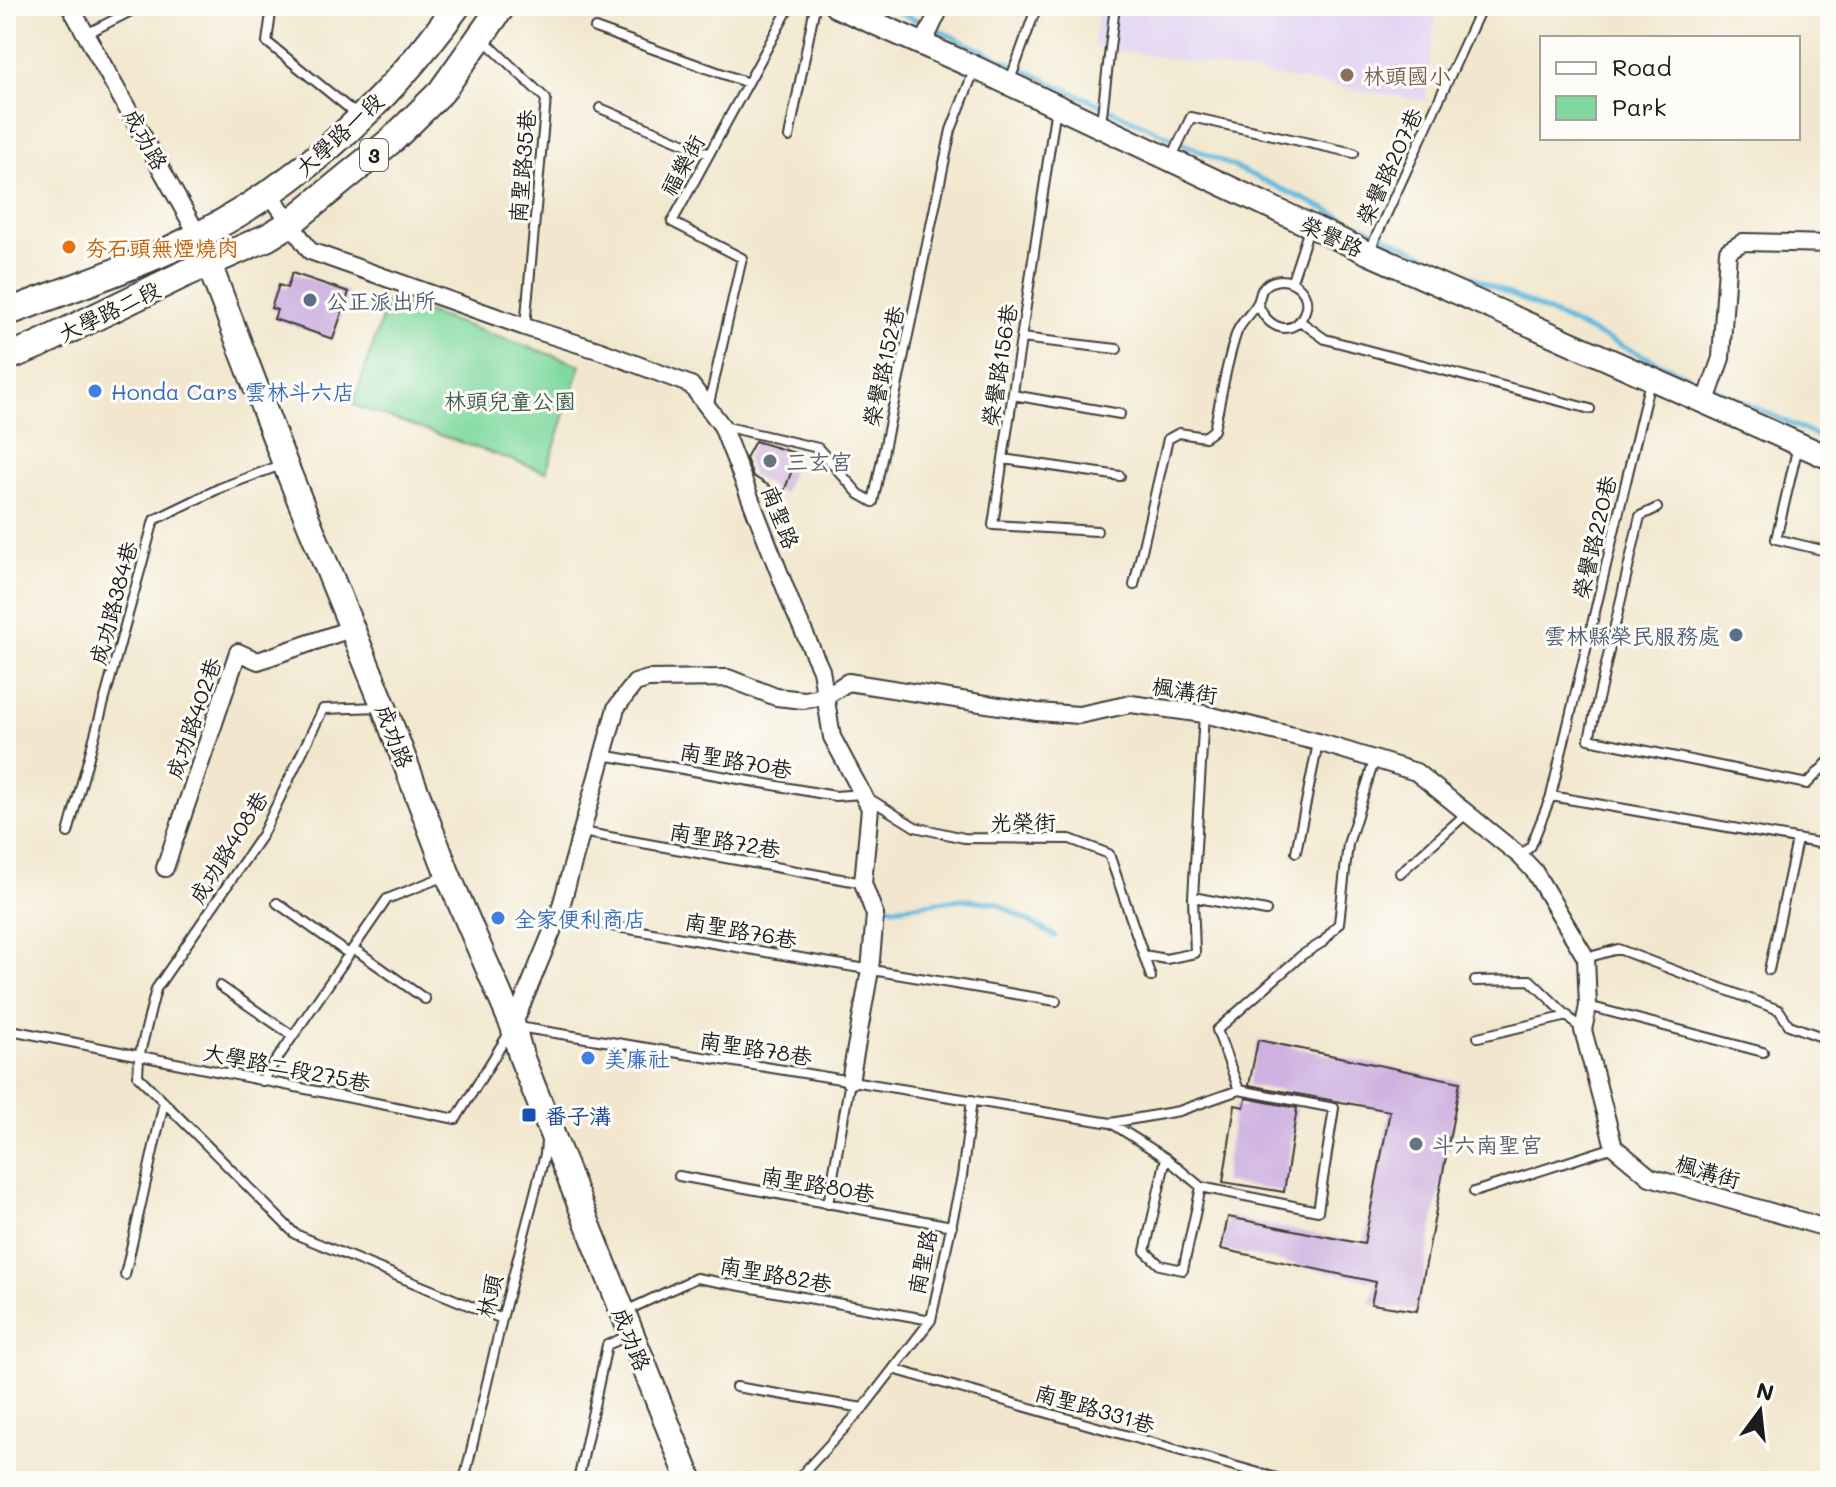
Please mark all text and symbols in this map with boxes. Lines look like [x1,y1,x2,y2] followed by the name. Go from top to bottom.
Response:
[1540,36,1800,140] legend
[1612,51,1672,82] text: Road
[1363,61,1451,90] place label: 林頭國小
[1338,66,1356,84] marker: 林頭國小
[289,86,389,182] street label: 大學路一段
[1612,91,1666,122] text: Park
[117,103,175,175] street label: 成功路
[1349,103,1429,229] street label: 榮譽路207巷
[503,108,541,224] street label: 南聖路35巷
[653,129,711,201] street label: 福樂街
[360,139,388,171] road number: 3
[1296,209,1368,263] street label: 榮譽路
[85,233,239,262] place label: 夯石頭無煙燒肉
[60,238,78,256] marker: 夯石頭無煙燒肉
[53,274,165,348] street label: 大學路二段
[326,286,436,315] place label: 公正派出所
[301,291,319,309] marker: 公正派出所
[975,302,1023,428] street label: 榮譽路156巷
[856,303,910,429] street label: 榮譽路152巷
[111,377,355,406] place label: Honda Cars 雲林斗六店
[86,382,104,400] marker: Honda Cars 雲林斗六店
[444,386,576,415] park label: 林頭兒童公園
[786,447,852,476] place label: 三玄宮
[761,452,779,470] marker: 三玄宮
[1566,472,1622,602] street label: 榮譽路220巷
[756,481,806,553] street label: 南聖路
[83,538,143,668] street label: 成功路384巷
[1544,621,1720,650] place label: 雲林縣榮民服務處
[1727,626,1745,644] marker: 雲林縣榮民服務處
[159,653,227,783] street label: 成功路402巷
[1150,671,1220,709] street label: 楓溝街
[370,700,420,772] street label: 成功路
[677,736,795,784] street label: 南聖路70巷
[182,785,274,909] street label: 成功路408巷
[990,807,1056,836] street label: 光榮街
[667,816,783,864] street label: 南聖路72巷
[514,904,646,933] place label: 全家便利商店
[683,906,799,954] street label: 南聖路76巷
[489,909,507,927] marker: 全家便利商店
[698,1025,814,1071] street label: 南聖路78巷
[201,1037,373,1097] street label: 大學路二段275巷
[604,1044,670,1073] place label: 美廉社
[579,1049,597,1067] marker: 美廉社
[545,1101,611,1130] place label: 番子溝
[520,1106,538,1124] marker: 番子溝
[1432,1130,1542,1159] place label: 斗六南聖宮
[1407,1135,1425,1153] marker: 斗六南聖宮
[1672,1148,1744,1194] street label: 楓溝街
[759,1160,877,1208] street label: 南聖路80巷
[901,1227,943,1297] street label: 南聖路
[718,1250,834,1298] street label: 南聖路82巷
[470,1271,508,1321] street label: 林頭
[606,1303,658,1375] street label: 成功路
[1720,1371,1800,1451] north arrow
[1753,1375,1777,1407] text: N
[1032,1377,1158,1439] street label: 南聖路331巷

